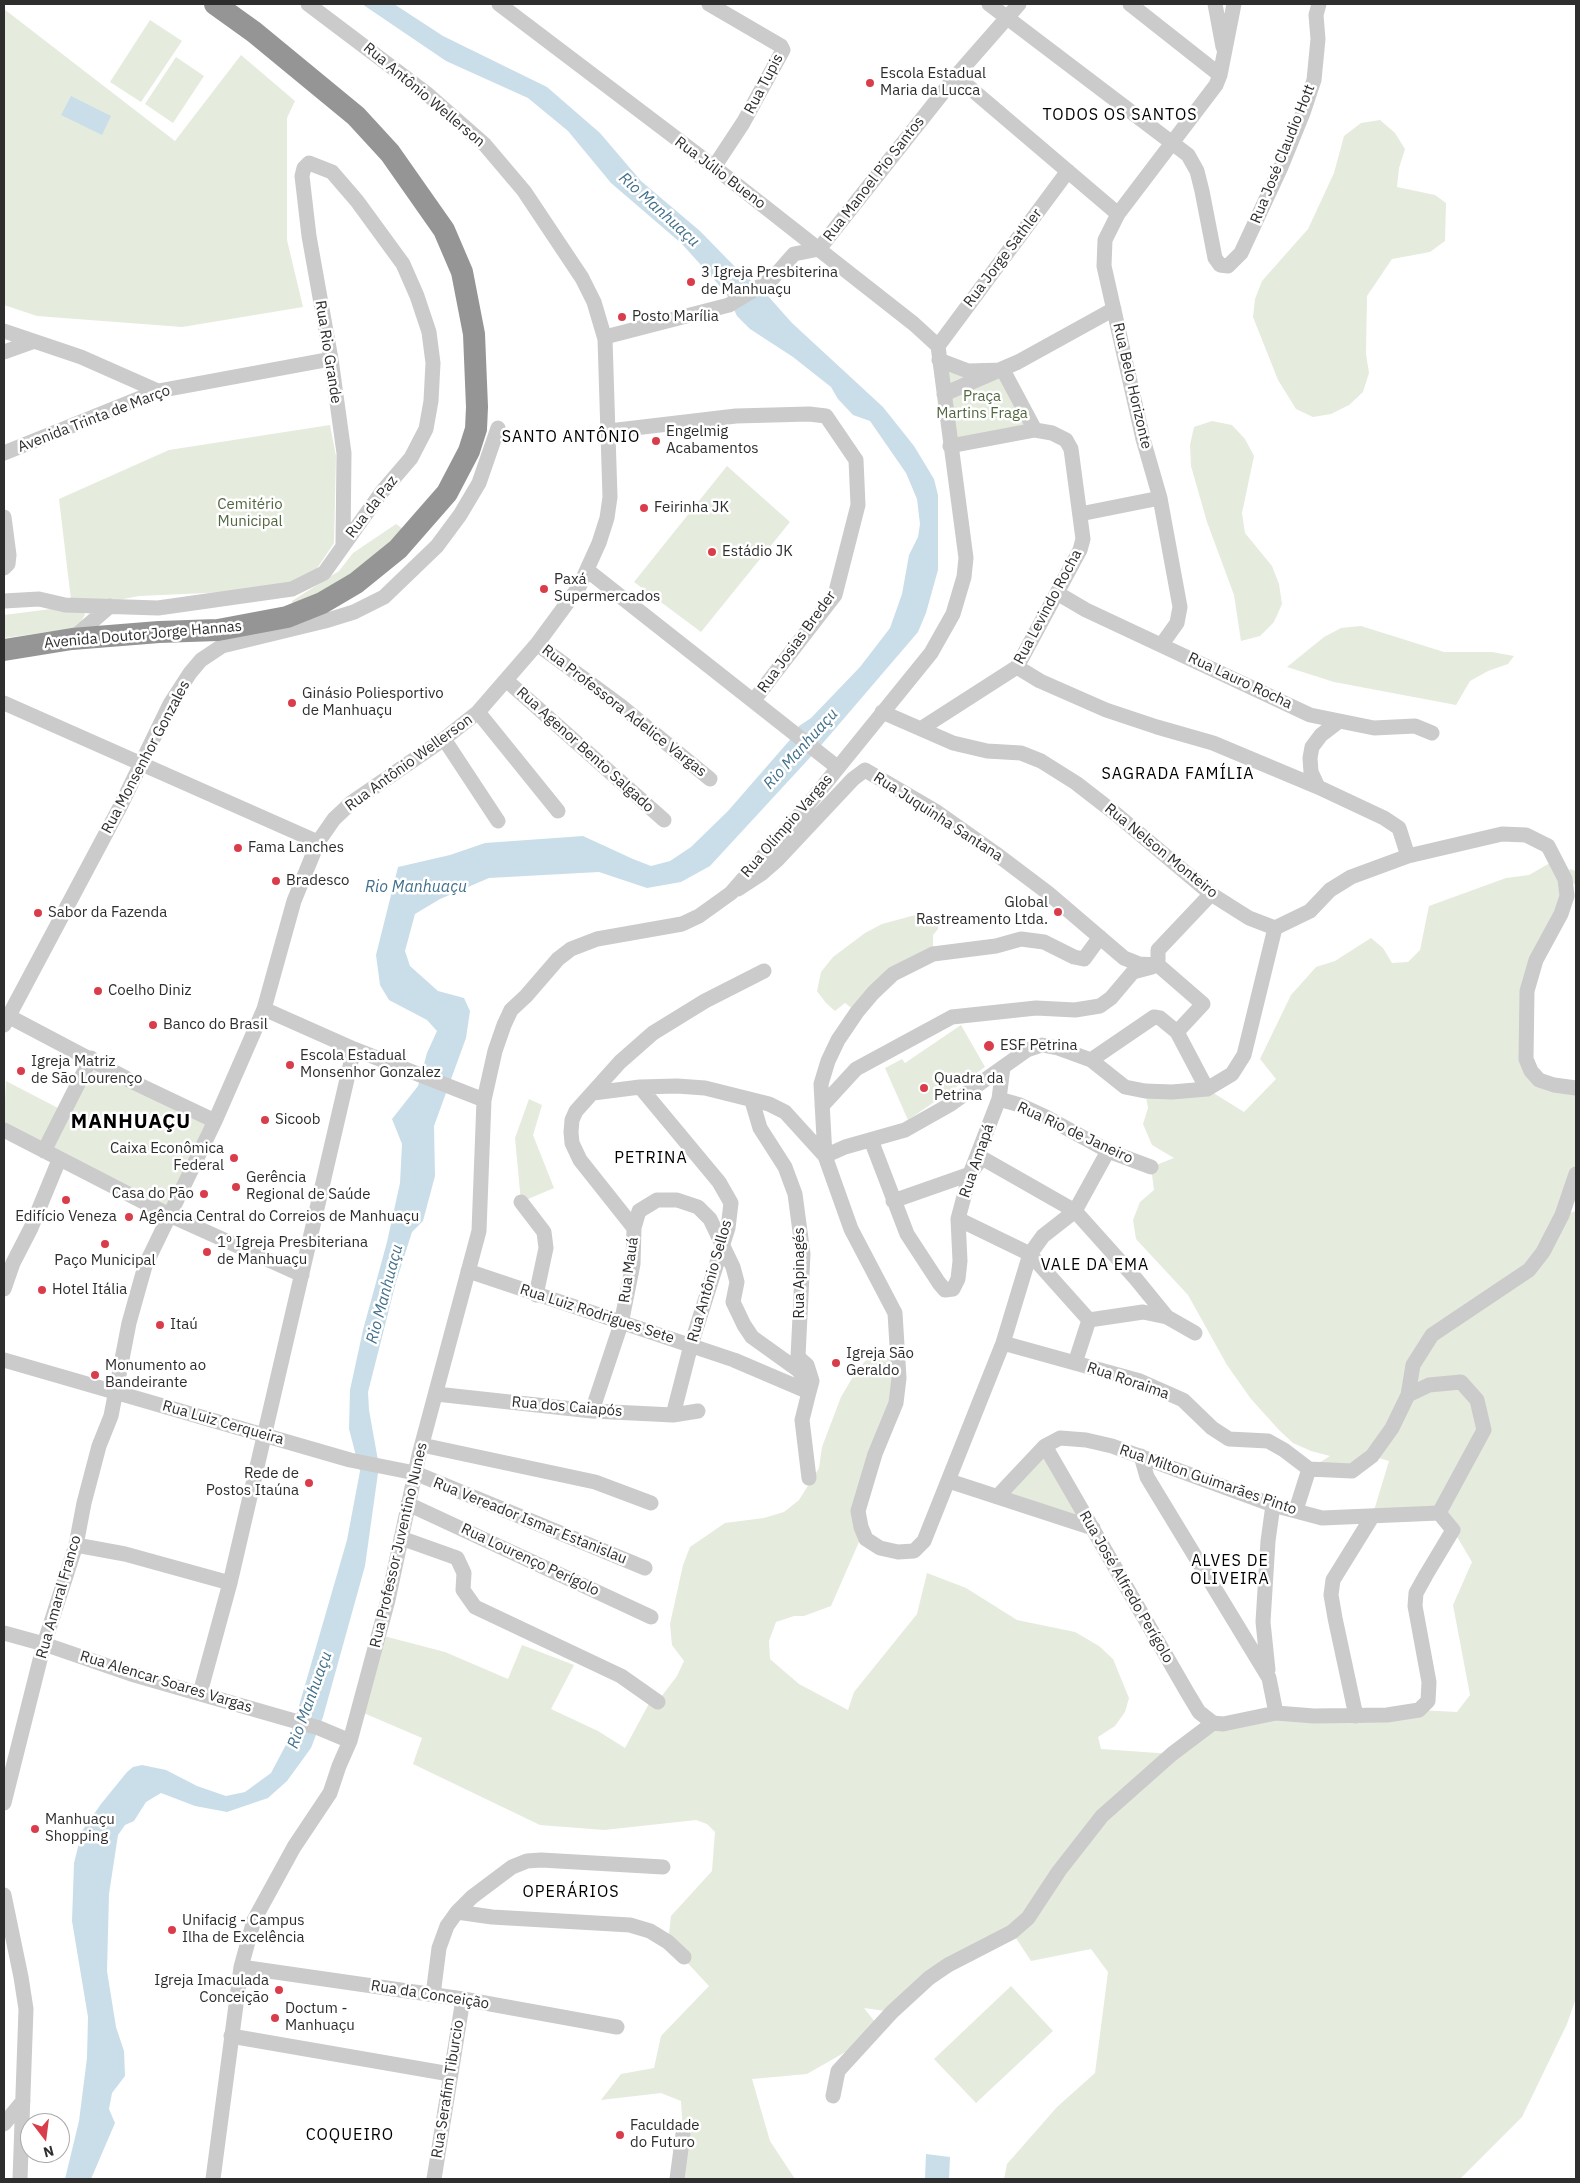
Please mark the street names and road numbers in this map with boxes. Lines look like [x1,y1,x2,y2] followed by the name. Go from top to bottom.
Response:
[360,39,488,151] street label: Rua Antônio Wellerson
[741,51,787,117] street label: Rua Tupis
[1247,82,1319,226] street label: Rua José Claudio Hott
[820,113,928,245] street label: Rua Manoel Pio Santos
[671,133,769,213] street label: Rua Júlio Bueno
[960,205,1046,311] street label: Rua Jorge Sathler
[311,299,345,405] street label: Rua Rio Grande
[1109,321,1155,451] street label: Rua Belo Horizonte
[15,382,173,456] street label: Avenida Trinta de Março
[342,472,402,542] street label: Rua da Paz
[1010,547,1086,667] street label: Rua Levindo Rocha
[754,588,840,696] street label: Rua Josias Breder
[43,617,243,653] street label: Avenida Doutor Jorge Hannas
[538,641,710,781] street label: Rua Professora Adelice Vargas
[1185,649,1295,713] street label: Rua Lauro Rocha
[98,677,194,837] street label: Rua Monsenhor Gonzales
[513,683,657,817] street label: Rua Agenor Bento Salgado
[342,711,476,815] street label: Rua Antônio Wellerson
[870,768,1006,866] street label: Rua Juquinha Santana
[737,771,837,881] street label: Rua Olímpio Vargas
[1101,800,1221,902] street label: Rua Nelson Monteiro
[1014,1098,1136,1168] street label: Rua Rio de Janeiro
[956,1122,998,1200] street label: Rua Amapá
[684,1218,736,1344] street label: Rua Antônio Sellos
[791,1227,809,1319] street label: Rua Apinagés
[615,1236,643,1304] street label: Rua Mauá
[517,1281,677,1347] street label: Rua Luiz Rodrigues Sete
[1085,1359,1171,1403] street label: Rua Roraima
[511,1393,623,1421] street label: Rua dos Caiapós
[160,1397,286,1449] street label: Rua Luiz Cerqueira
[367,1441,431,1649] street label: Rua Professor Juventino Nunes
[1117,1441,1299,1519] street label: Rua Milton Guimarães Pinto
[431,1474,629,1568] street label: Rua Vereador Ismar Estanislau
[1075,1508,1177,1666] street label: Rua José Alfredo Perígolo
[458,1520,602,1600] street label: Rua Lourenço Perígolo
[33,1533,85,1661] street label: Rua Amaral Franco
[78,1647,254,1717] street label: Rua Alencar Soares Vargas
[370,1977,490,2013] street label: Rua da Conceição
[428,2019,468,2159] street label: Rua Serafim Tiburcio

